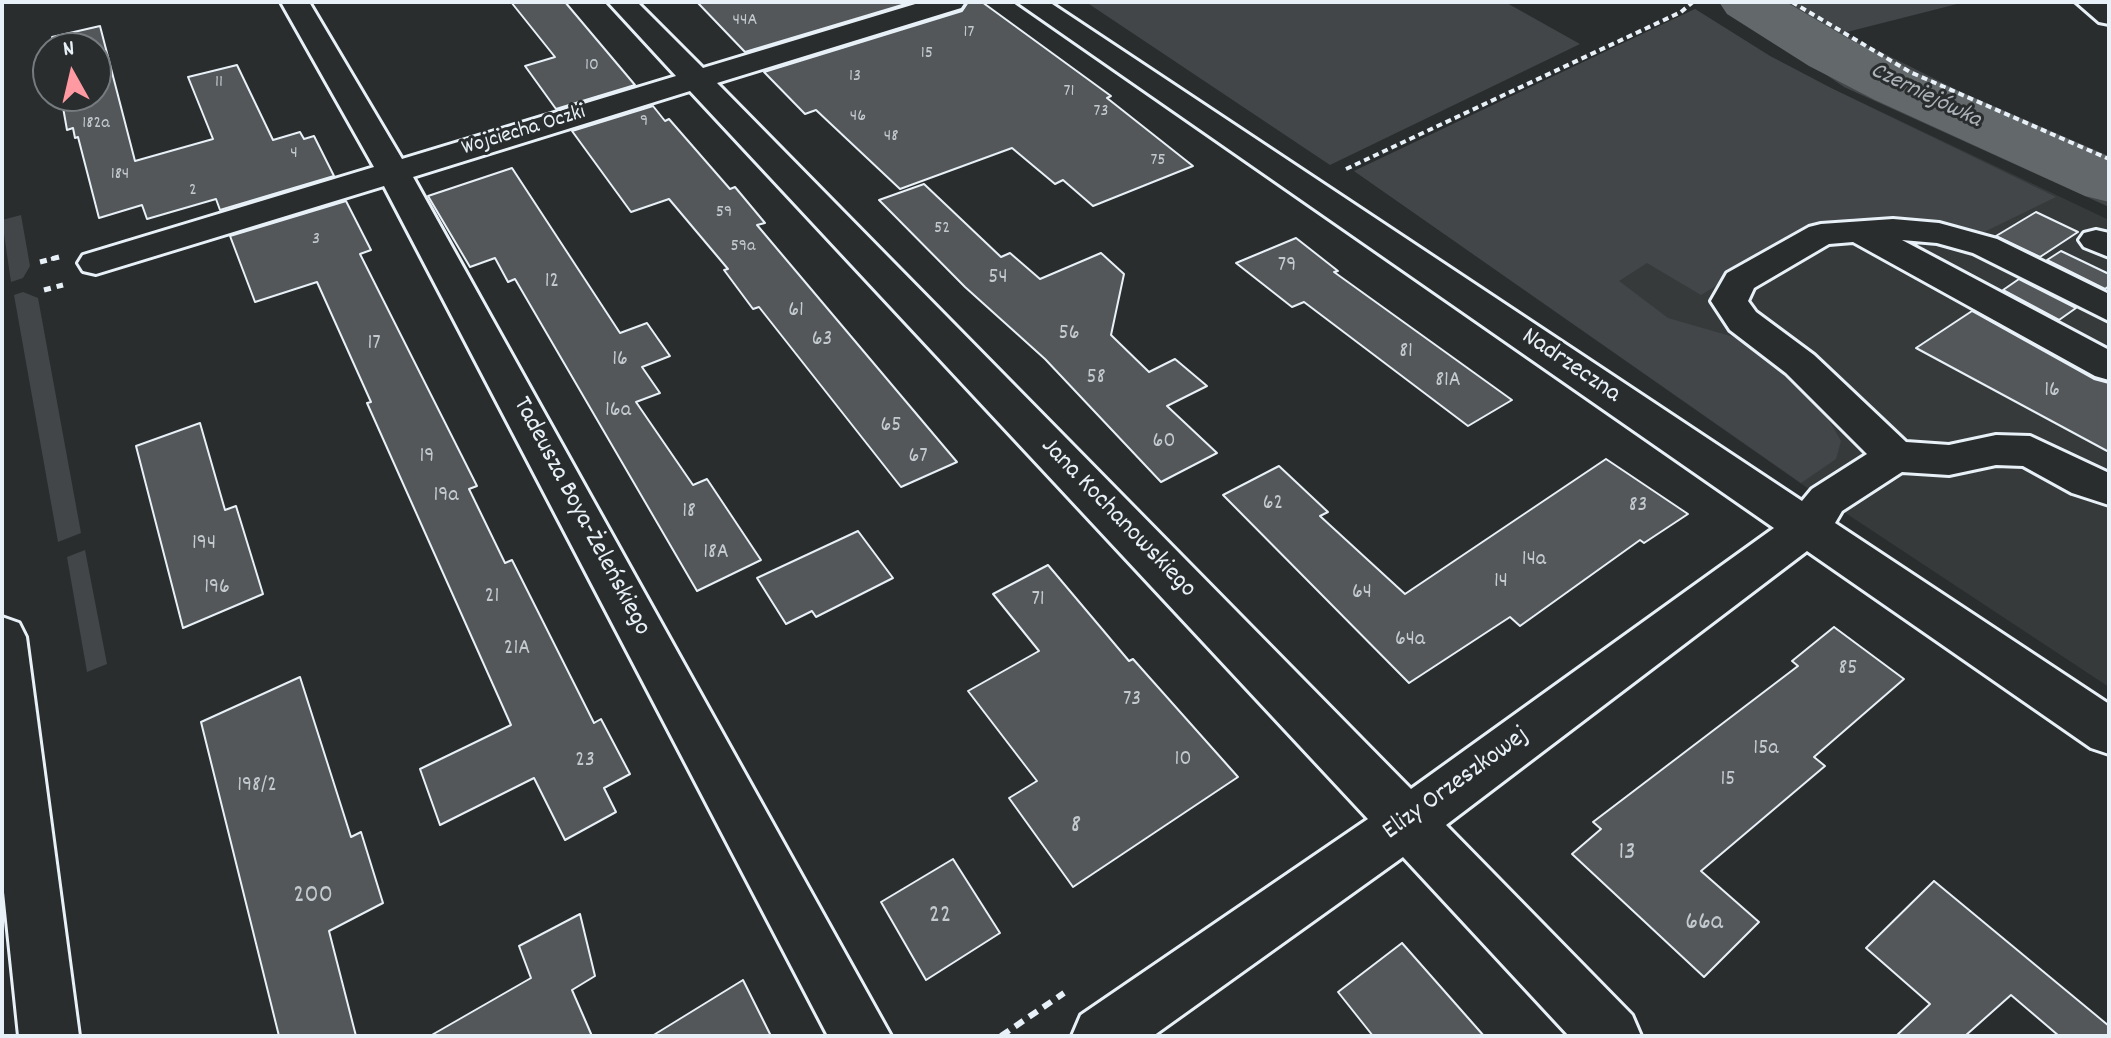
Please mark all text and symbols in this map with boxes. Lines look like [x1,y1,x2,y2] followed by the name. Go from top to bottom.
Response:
[733,11,757,33] house number: 44A
[964,23,974,45] house number: 17
[32,32,112,112] north arrow
[61,34,76,66] text: N
[921,44,933,66] house number: 15
[585,56,599,78] house number: 10
[1865,58,1985,136] water label: Czerniejówka
[849,67,861,89] house number: 13
[215,73,223,95] house number: 11
[1064,82,1074,104] house number: 71
[459,101,589,163] street label: Wojciecha Oczki
[1094,102,1108,124] house number: 73
[850,107,866,129] house number: 46
[640,112,648,134] house number: 9
[82,114,110,136] house number: 182a
[884,127,898,149] house number: 48
[290,144,298,166] house number: 4
[1150,151,1166,173] house number: 75
[111,165,129,187] house number: 184
[189,181,197,203] house number: 2
[716,203,732,225] house number: 59
[934,219,950,241] house number: 52
[312,230,320,252] house number: 3
[730,237,756,259] house number: 59a
[1278,254,1296,280] house number: 79
[988,266,1008,292] house number: 54
[545,270,559,296] house number: 12
[788,299,804,325] house number: 61
[1059,322,1079,348] house number: 56
[1515,323,1625,411] street label: Nadrzeczna
[812,328,832,354] house number: 63
[367,332,381,358] house number: 17
[1399,340,1413,366] house number: 81
[612,348,628,374] house number: 16
[1086,366,1106,392] house number: 58
[1435,369,1461,395] house number: 81A
[2044,379,2060,405] house number: 16
[504,393,656,641] street label: Tadeusza Boya-Żeleńskiego
[605,399,631,425] house number: 16a
[881,414,901,440] house number: 65
[1153,430,1175,456] house number: 60
[1032,432,1202,606] street label: Jana Kochanowskiego
[420,445,434,471] house number: 19
[908,445,928,471] house number: 67
[433,484,459,510] house number: 19a
[1263,492,1283,518] house number: 62
[1629,494,1647,520] house number: 83
[682,500,696,526] house number: 18
[192,532,216,558] house number: 194
[703,541,729,567] house number: 18A
[1522,548,1546,574] house number: 14a
[1494,570,1508,596] house number: 14
[204,576,230,602] house number: 196
[1352,581,1372,607] house number: 64
[485,585,499,611] house number: 21
[1031,588,1045,614] house number: 71
[1395,628,1425,654] house number: 64a
[504,637,530,663] house number: 21A
[1838,657,1858,683] house number: 85
[1123,688,1141,714] house number: 73
[1378,722,1536,848] street label: Elizy Orzeszkowej
[1753,737,1779,763] house number: 15a
[1175,748,1191,774] house number: 10
[575,749,595,775] house number: 23
[1720,768,1736,794] house number: 15
[237,774,277,800] house number: 198/2
[1071,811,1081,843] house number: 8
[1618,838,1636,870] house number: 13
[293,881,333,913] house number: 200
[929,901,951,933] house number: 22
[1685,908,1723,940] house number: 66a

